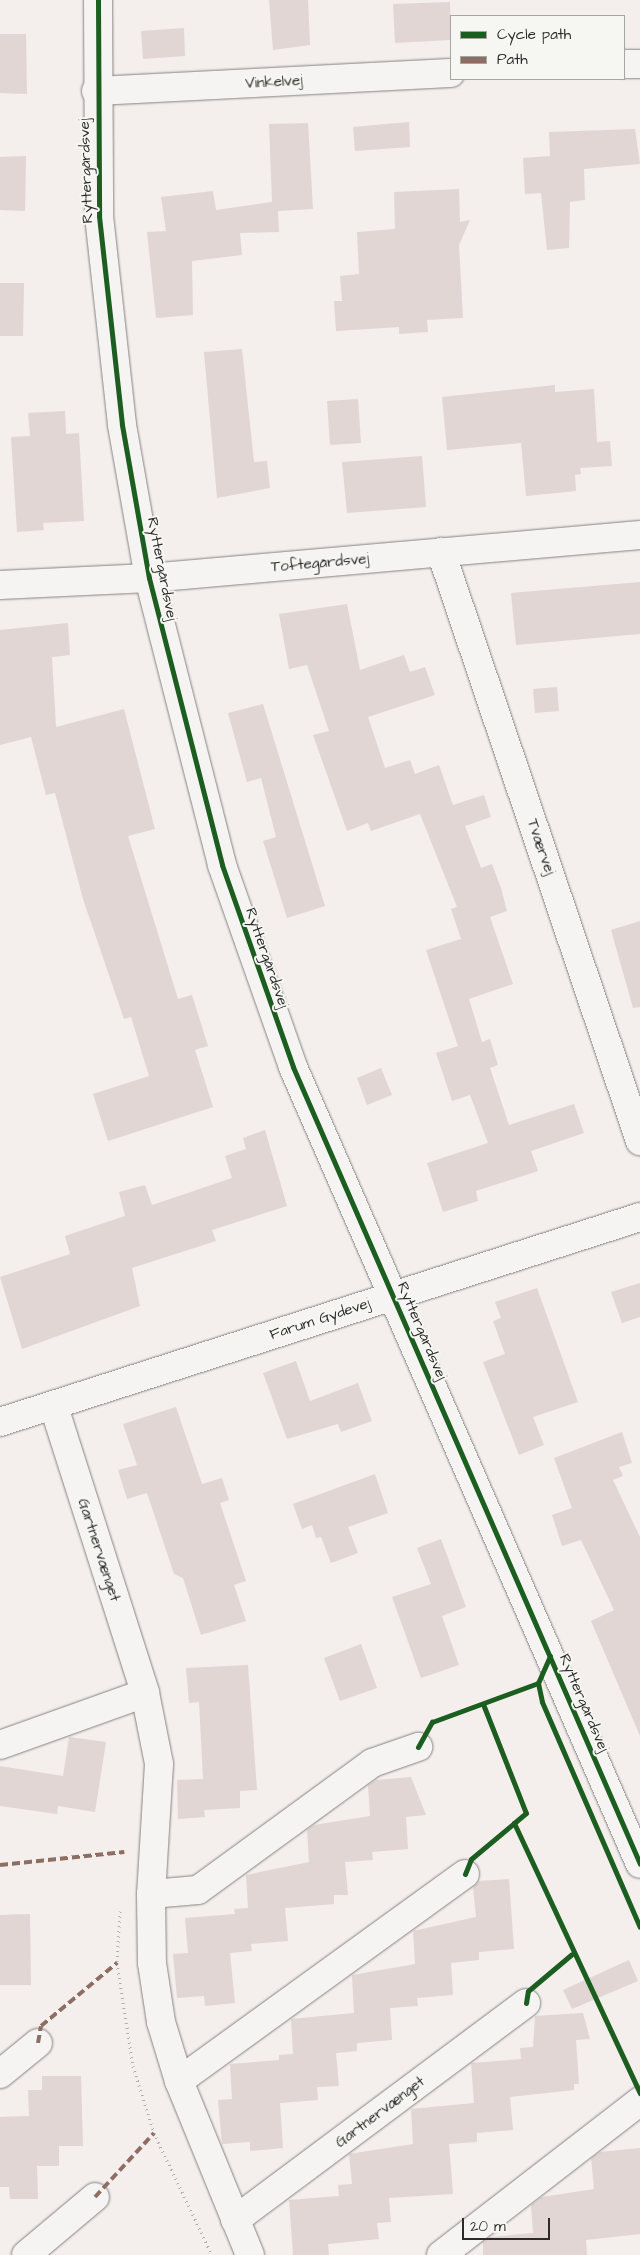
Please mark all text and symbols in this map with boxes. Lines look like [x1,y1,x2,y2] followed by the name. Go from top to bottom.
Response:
[450,15,625,80] legend
[497,24,571,45] text: Cycle path
[497,49,528,70] text: Path
[245,72,303,92] street label: Vinkelvej
[75,118,97,224] street label: Ryttergårdsvej
[143,516,181,622] street label: Ryttergårdsvej
[270,550,370,576] street label: Toftegårdsvej
[523,817,559,877] street label: Tværvej
[241,905,293,1011] street label: Ryttergårdsvej
[393,1279,451,1383] street label: Ryttergårdsvej
[267,1294,373,1344] street label: Farum Gydevej
[74,1496,124,1604] street label: Gartnervænget
[555,1651,613,1755] street label: Ryttergårdsvej
[332,2073,428,2151] street label: Gartnervænget
[465,2208,552,2240] scale bar
[470,2216,506,2237] text: 20 m

